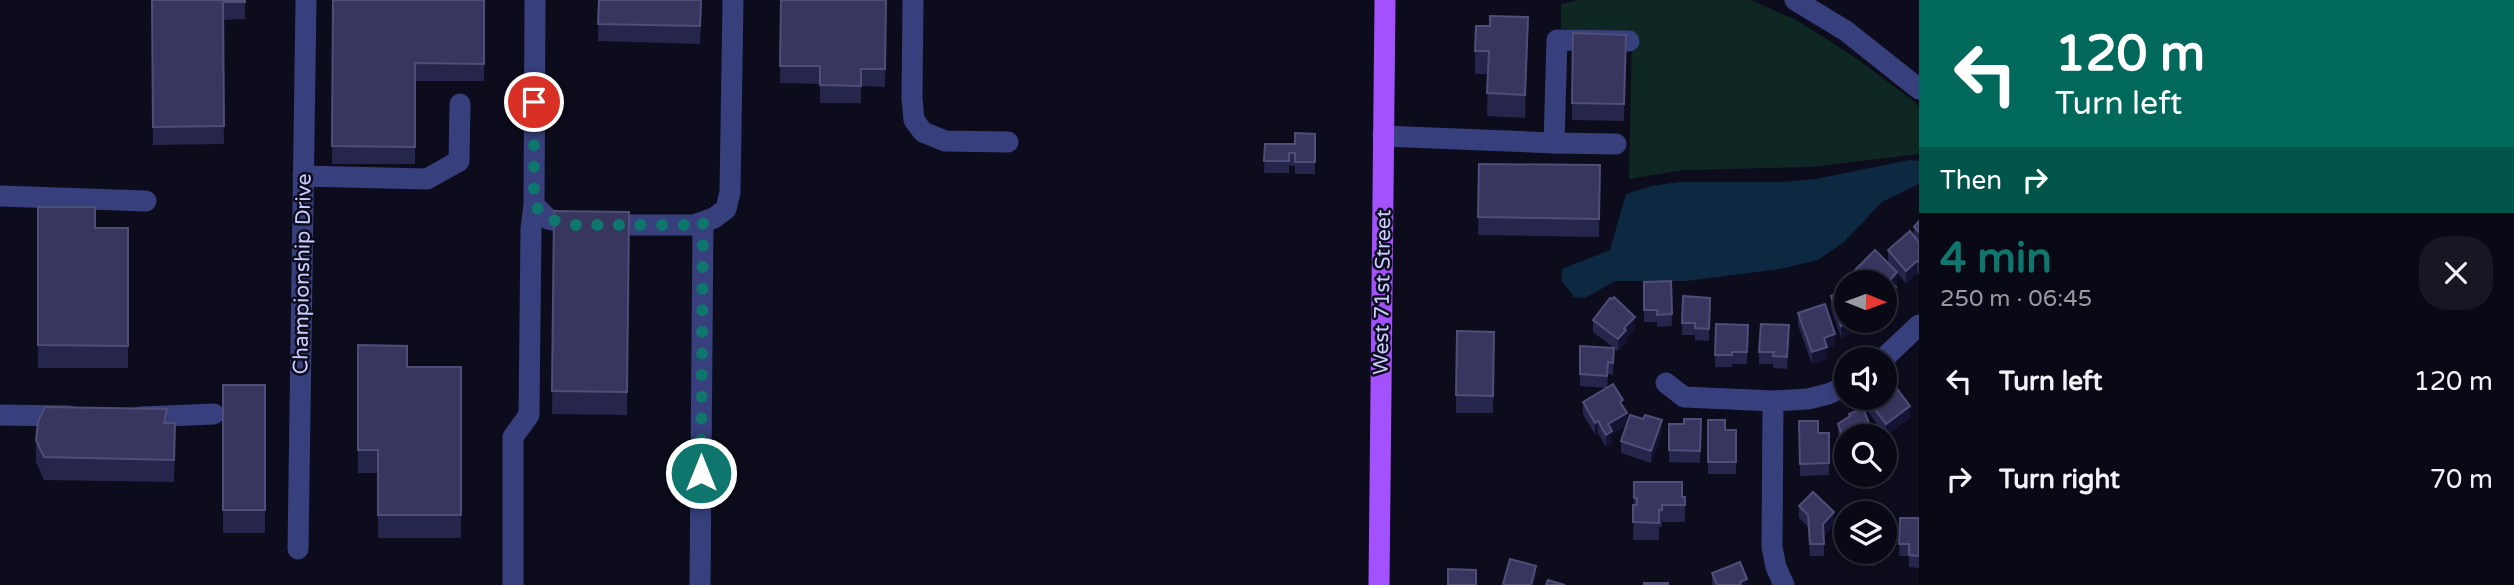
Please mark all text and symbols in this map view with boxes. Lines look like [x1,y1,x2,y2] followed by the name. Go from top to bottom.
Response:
[2055,25,2205,84] text: 120 m
[1940,28,2031,119] icon: left
[504,72,564,132] pin
[515,83,553,121] icon: arrive
[2055,85,2182,123] text: Turn left
[2016,161,2054,199] icon: right
[1940,165,2002,196] text: Then
[288,173,317,375] street label: Championship Drive
[1369,209,1396,375] street label: West 71st Street
[1940,233,2052,284] text: 4 min
[2419,236,2493,310] button: close
[1834,270,1897,332] north arrow
[1834,270,1897,564] map controls
[1940,285,2092,313] text: 250 m · 06:45
[1834,347,1897,410] button: sound
[1940,362,1978,400] icon: left
[1999,366,2102,397] text: Turn left
[2413,366,2493,397] text: 120 m
[1834,424,1897,487] button: search
[664,436,738,510] position arrow
[1940,460,1978,498] icon: right
[1999,464,2120,495] text: Turn right
[2430,464,2493,495] text: 70 m
[1834,501,1897,564] button: layers

